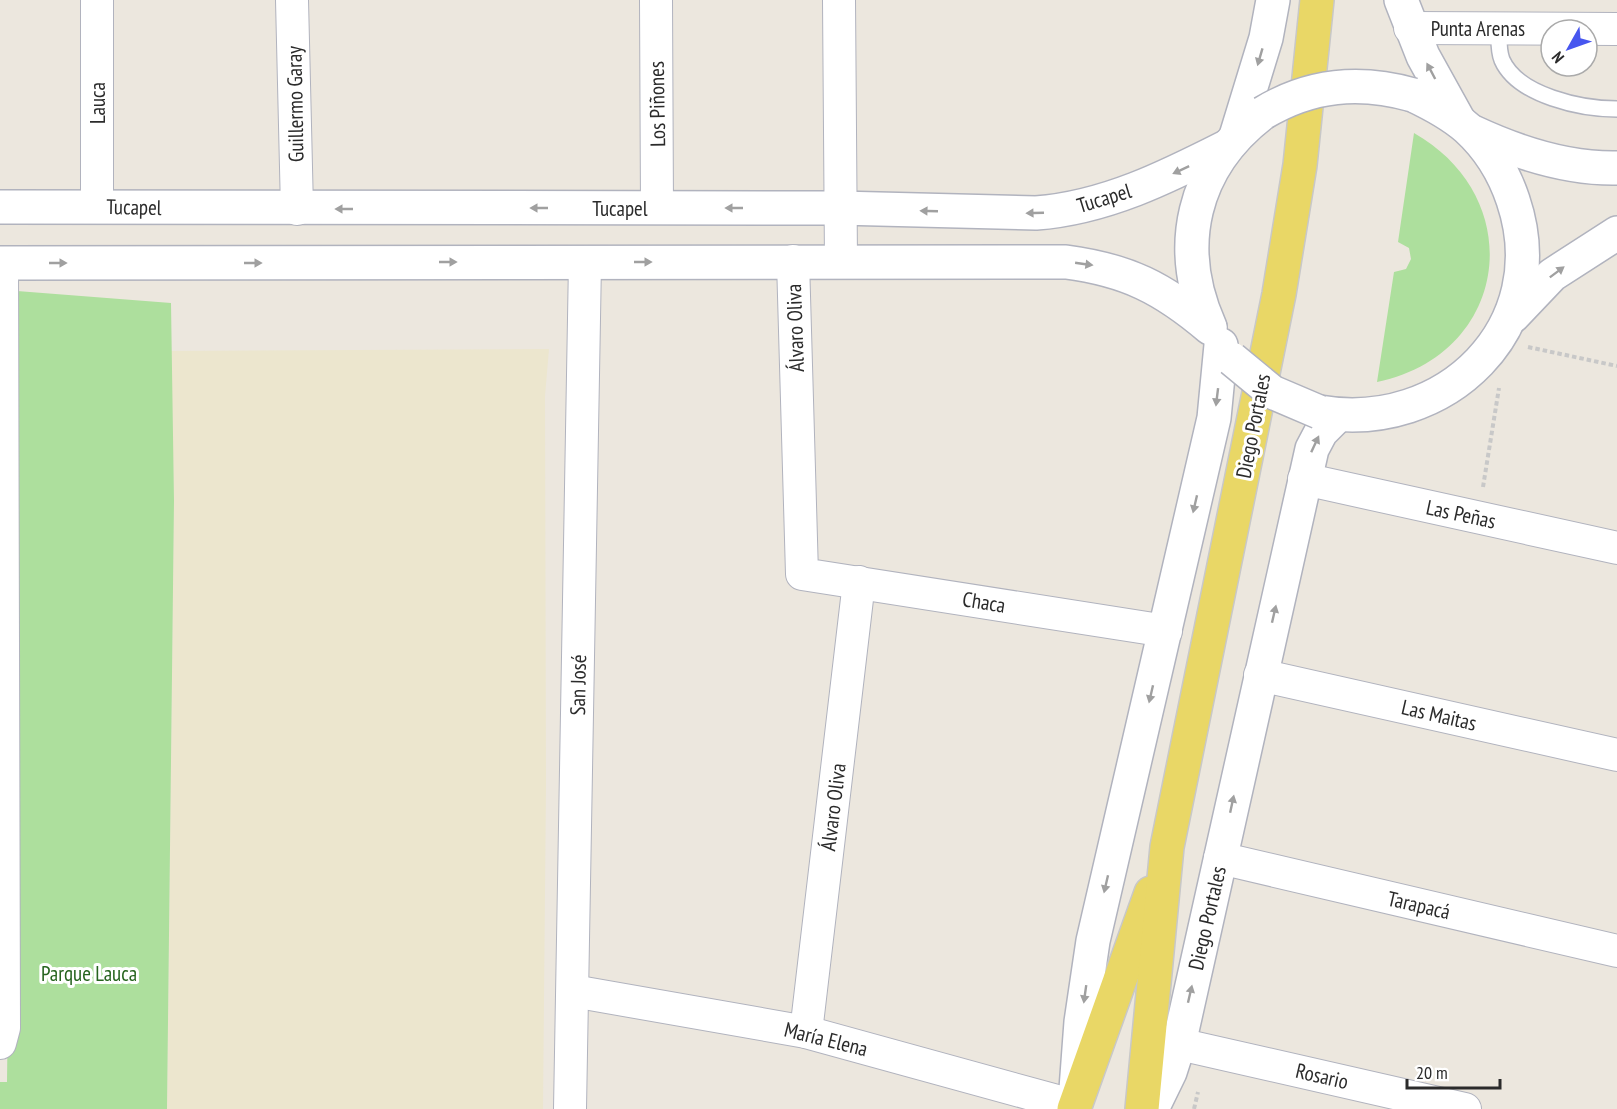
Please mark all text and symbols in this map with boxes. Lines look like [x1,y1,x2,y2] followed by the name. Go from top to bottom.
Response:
[1431,15,1525,42] street label: Punta Arenas
[1539,18,1599,78] north arrow
[280,46,310,162] street label: Guillermo Garay
[1255,48,1264,66] one-way arrow
[1547,48,1568,67] text: N
[643,61,671,147] street label: Los Piñones
[1426,62,1436,79] one-way arrow
[84,82,111,124] street label: Lauca
[1172,165,1189,174] one-way arrow
[1074,177,1134,219] street label: Tucapel
[106,193,162,221] street label: Tucapel
[592,195,648,222] street label: Tucapel
[529,203,548,213] one-way arrow
[724,203,743,213] one-way arrow
[334,204,353,214] one-way arrow
[919,206,938,216] one-way arrow
[1025,208,1044,217] one-way arrow
[439,257,458,267] one-way arrow
[634,257,653,267] one-way arrow
[49,258,68,268] one-way arrow
[244,258,263,268] one-way arrow
[1075,260,1094,269] one-way arrow
[1549,266,1565,278] one-way arrow
[780,283,810,373] street label: Álvaro Oliva
[1230,372,1276,480] street label: Diego Portales
[1212,387,1222,406] one-way arrow
[1311,435,1320,452] one-way arrow
[1424,493,1498,535] street label: Las Peñas
[1189,495,1199,514] one-way arrow
[961,585,1007,619] street label: Chaca
[1270,604,1279,623] one-way arrow
[564,654,592,716] street label: San José
[1145,685,1155,704] one-way arrow
[1399,693,1479,737] street label: Las Maitas
[814,762,852,852] street label: Álvaro Oliva
[1228,794,1237,813] one-way arrow
[1182,863,1232,973] street label: Diego Portales
[1101,875,1111,893] one-way arrow
[1385,885,1453,925] street label: Tarapacá
[41,960,137,987] park label: Parque Lauca
[1080,984,1089,1003] one-way arrow
[1185,985,1195,1004] one-way arrow
[781,1016,871,1062] street label: María Elena
[1407,1052,1500,1090] scale bar
[1293,1057,1351,1095] street label: Rosario
[1416,1061,1448,1084] text: 20 m

